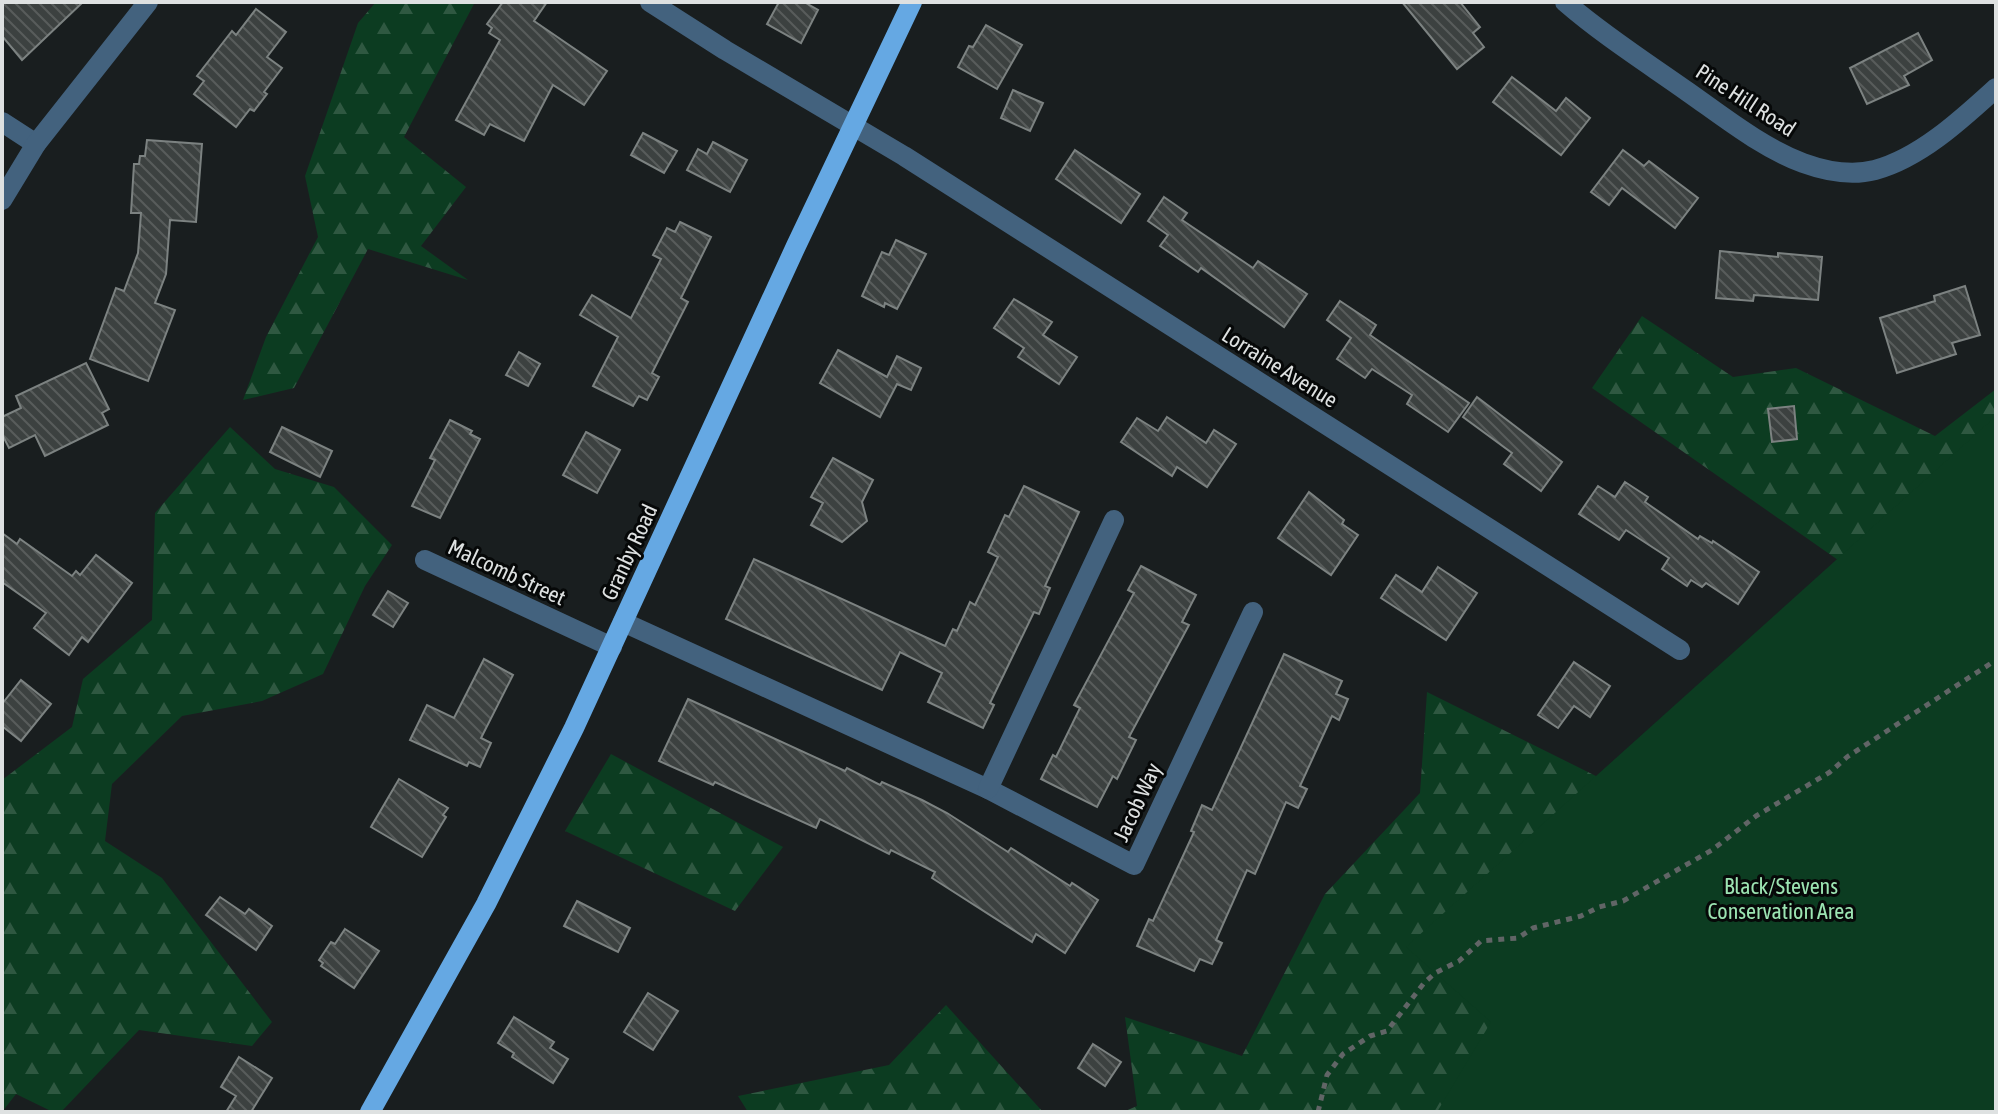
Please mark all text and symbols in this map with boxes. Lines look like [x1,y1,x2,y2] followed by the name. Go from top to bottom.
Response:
[1691,58,1801,142] street label: Pine Hill Road
[1217,321,1343,413] street label: Lorraine Avenue
[595,500,663,604] street label: Granby Road
[444,533,570,611] street label: Malcomb Street
[1108,759,1166,845] street label: Jacob Way
[1707,873,1855,924] park label: Black/Stevens Conservation Area

